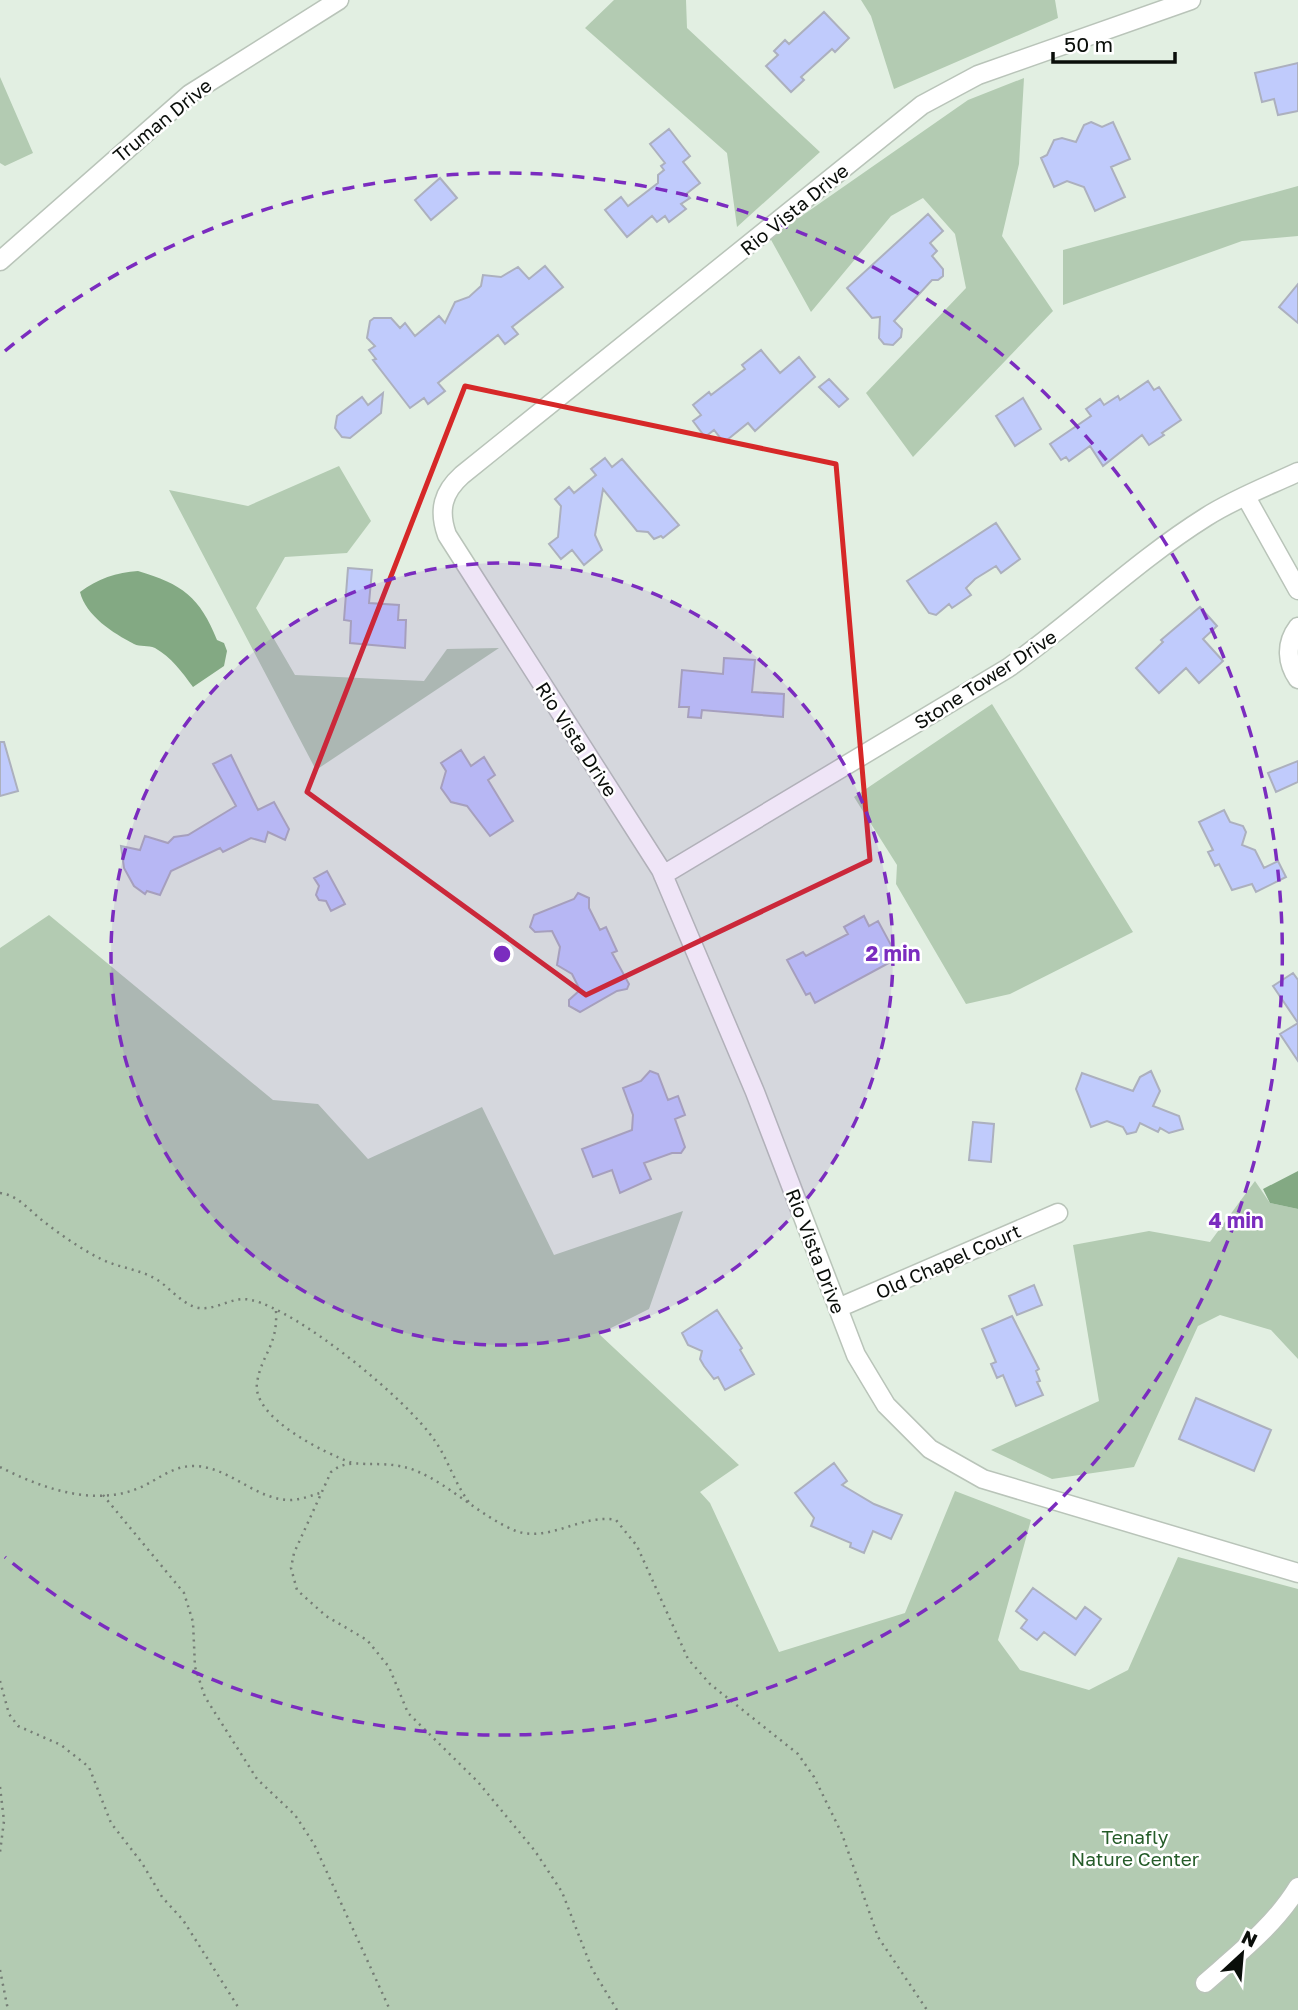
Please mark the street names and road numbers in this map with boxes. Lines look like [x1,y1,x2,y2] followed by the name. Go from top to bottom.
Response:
[108,73,216,167] street label: Truman Drive
[735,158,853,260] street label: Rio Vista Drive
[910,624,1060,734] street label: Stone Tower Drive
[531,677,623,801] street label: Rio Vista Drive
[782,1185,850,1317] street label: Rio Vista Drive
[872,1219,1024,1303] street label: Old Chapel Court

